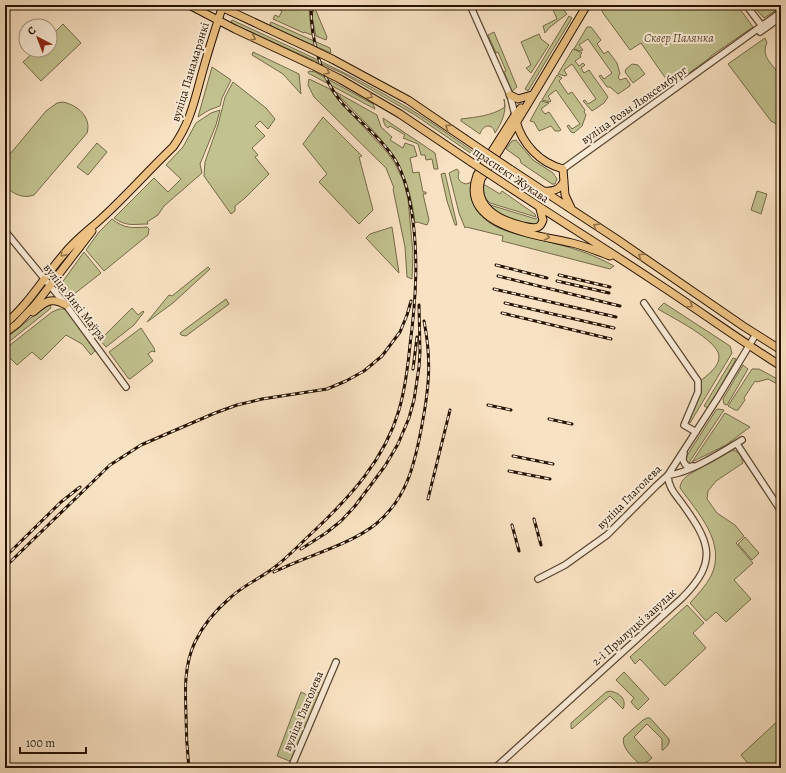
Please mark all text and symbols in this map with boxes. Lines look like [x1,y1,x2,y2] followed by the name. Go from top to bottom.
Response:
[18,18,58,58] north arrow
[167,20,213,124] street label: вуліца Панамарэнкі
[24,23,39,39] text: С
[644,30,714,46] park label: Сквер Палянка
[249,33,256,41] one-way arrow
[578,62,690,148] street label: вуліца Розы Люксембург
[323,68,331,75] one-way arrow
[366,91,373,98] one-way arrow
[445,124,452,132] one-way arrow
[470,144,553,207] street label: праспект Жукава
[593,223,600,230] one-way arrow
[544,233,550,241] one-way arrow
[61,250,68,257] one-way arrow
[638,253,645,261] one-way arrow
[40,260,110,344] street label: вуліца Янкі Маўра
[686,300,693,308] one-way arrow
[593,461,665,533] street label: вуліца Глаголева
[588,585,680,669] street label: 2-і Прылуцкі завулак
[279,668,327,754] street label: вуліца Глаголева
[20,729,86,755] scale bar
[26,735,55,751] text: 100 m

